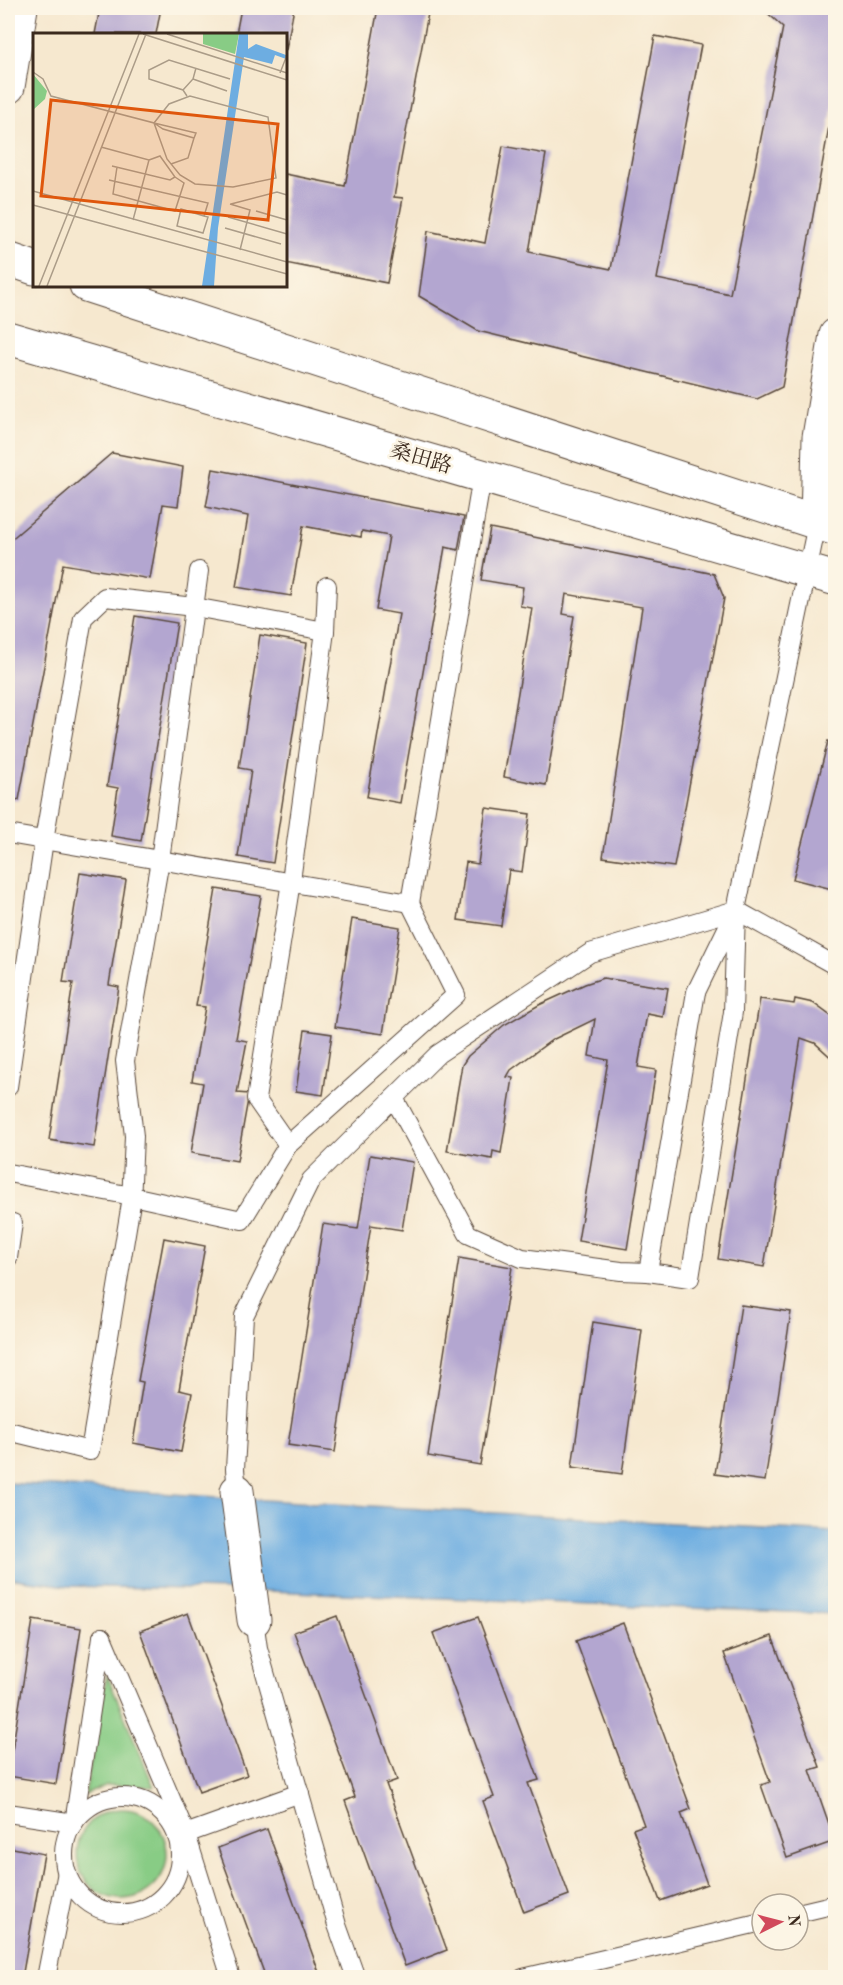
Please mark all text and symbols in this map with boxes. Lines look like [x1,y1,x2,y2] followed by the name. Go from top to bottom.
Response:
[33,33,286,286] inset map
[388,438,455,478] street label: 桑田路
[750,1892,810,1952] north arrow
[784,1914,802,1928] text: N

